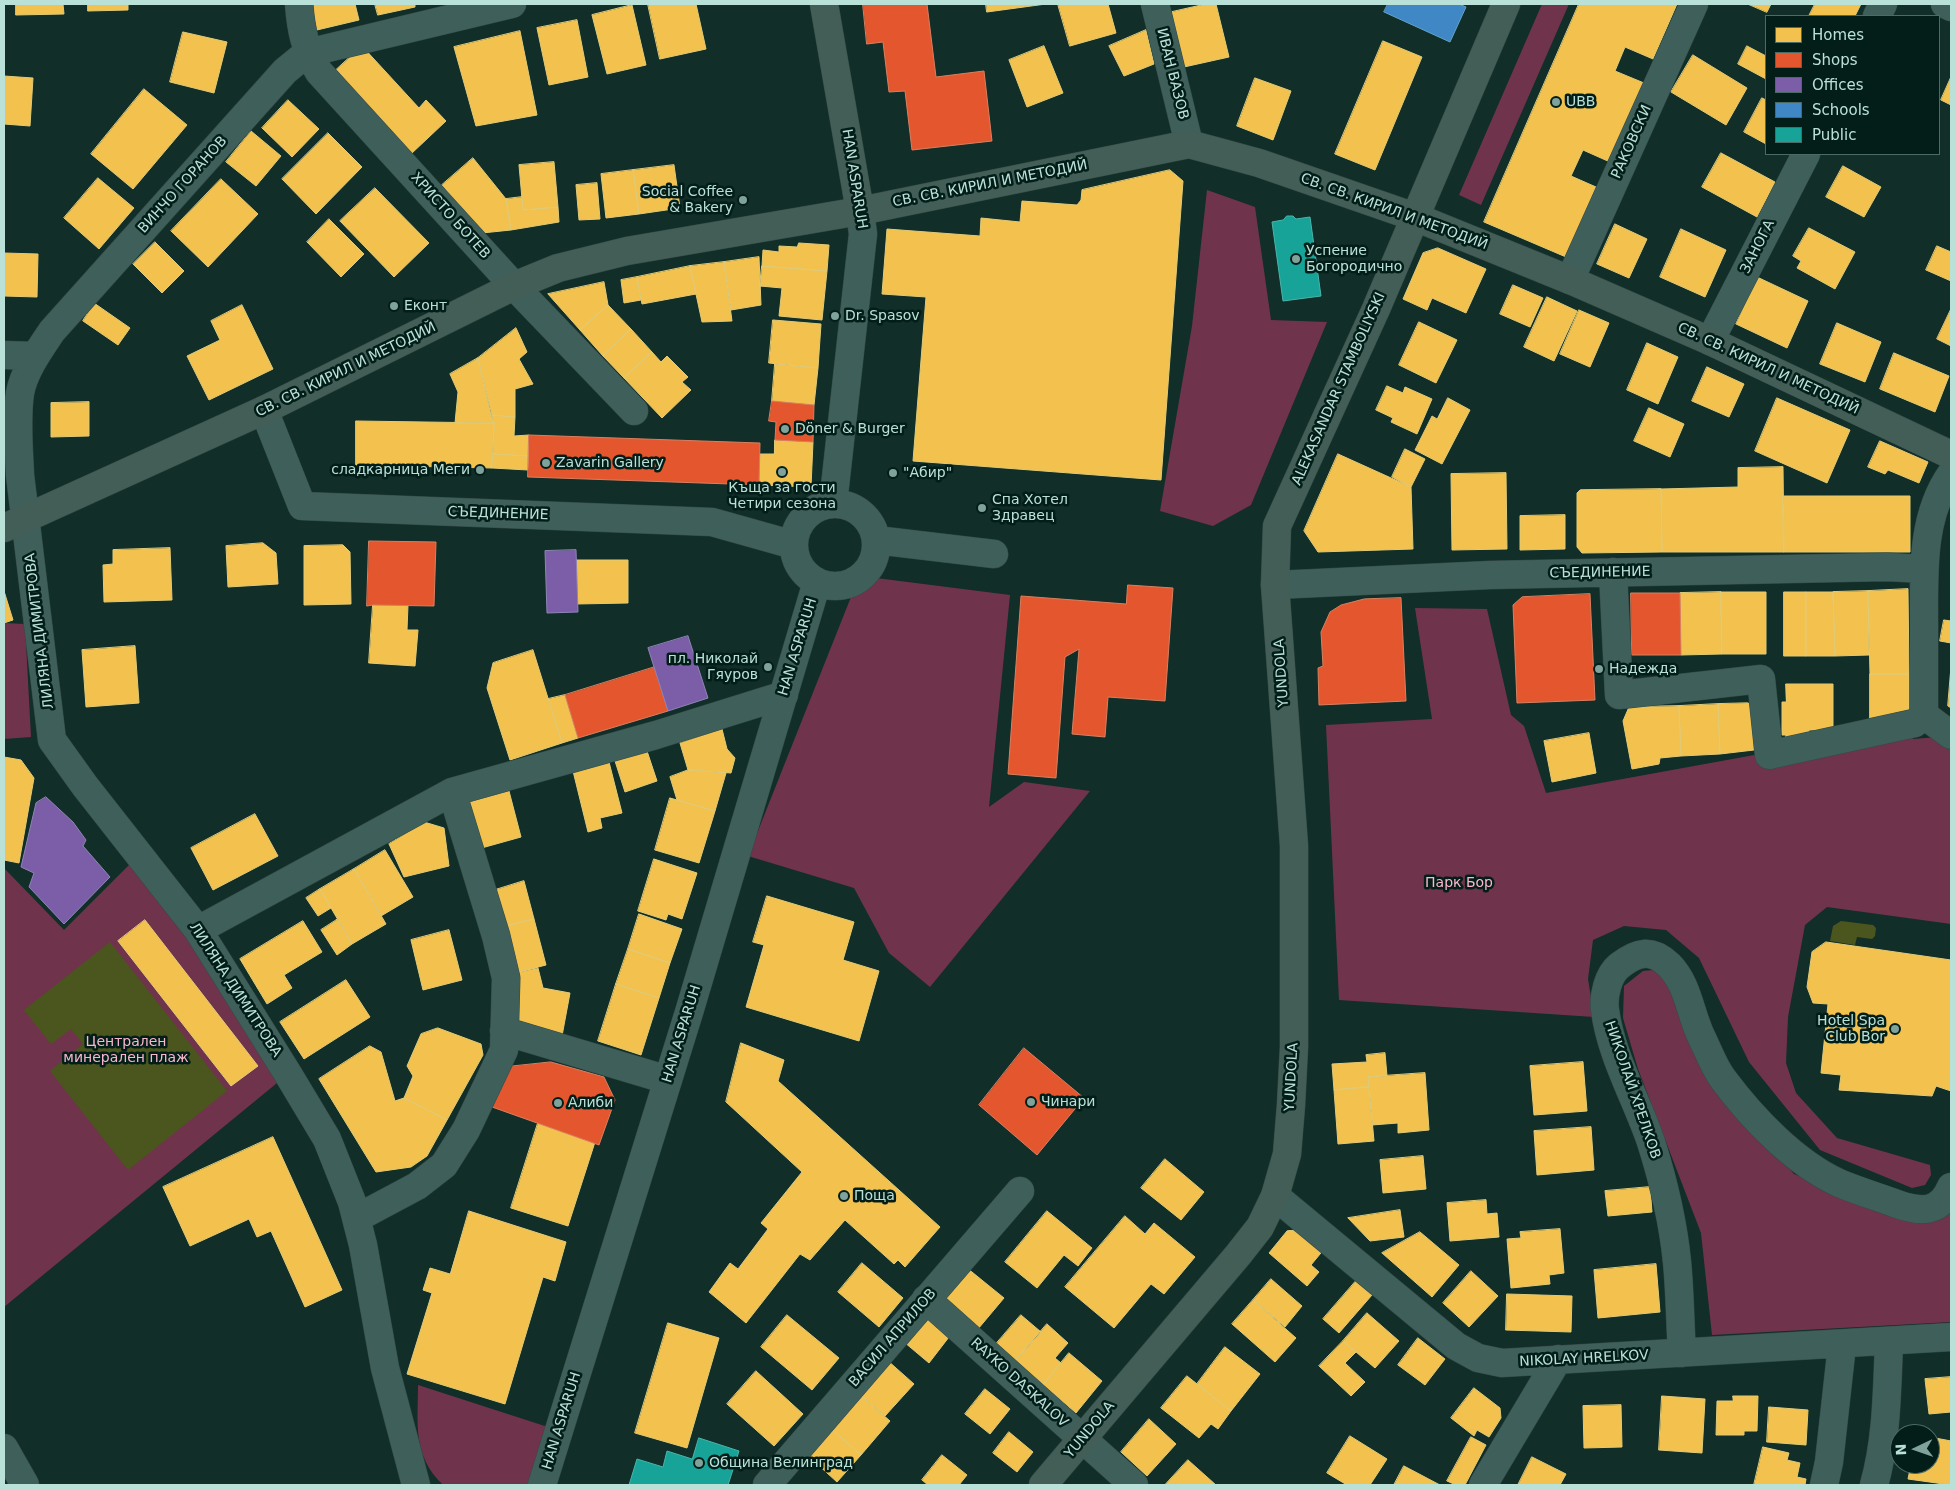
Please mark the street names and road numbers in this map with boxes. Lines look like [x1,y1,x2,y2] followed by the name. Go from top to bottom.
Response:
[1153,27,1191,121] street label: ИВАН ВАЗОВ
[1608,103,1656,181] street label: РАКОВСКИ
[838,128,870,230] street label: HAN ASPARUH
[135,133,231,237] street label: ВИНЧО ГОРАНОВ
[891,157,1089,211] street label: СВ. СВ. КИРИЛ И МЕТОДИЙ
[407,170,493,262] street label: ХРИСТО БОТЕВ
[1298,170,1490,254] street label: СВ. СВ. КИРИЛ И МЕТОДИЙ
[1737,217,1779,277] street label: ЗАНОГА
[1289,290,1389,488] street label: ALEKASANDAR STAMBOLIYSKI
[253,319,439,421] street label: СВ. СВ. КИРИЛ И МЕТОДИЙ
[1675,320,1861,418] street label: СВ. СВ. КИРИЛ И МЕТОДИЙ
[447,504,549,524] street label: СЪЕДИНЕНИЕ
[22,552,58,710] street label: ЛИЛЯНА ДИМИТРОВА
[1549,564,1651,582] street label: СЪЕДИНЕНИЕ
[775,596,821,698] street label: HAN ASPARUH
[1271,638,1293,708] street label: YUNDOLA
[185,920,285,1060] street label: ЛИЛЯНА ДИМИТРОВА
[659,983,705,1085] street label: HAN ASPARUH
[1600,1019,1664,1161] street label: НИКОЛАЙ ХРЕЛКОВ
[1282,1042,1302,1112] street label: YUNDOLA
[846,1285,940,1391] street label: ВАСИЛ АПРИЛОВ
[967,1335,1071,1431] street label: RAYKO DASKALOV
[1519,1347,1649,1371] street label: NIKOLAY HRELKOV
[539,1370,585,1472] street label: HAN ASPARUH
[1061,1398,1119,1462] street label: YUNDOLA

